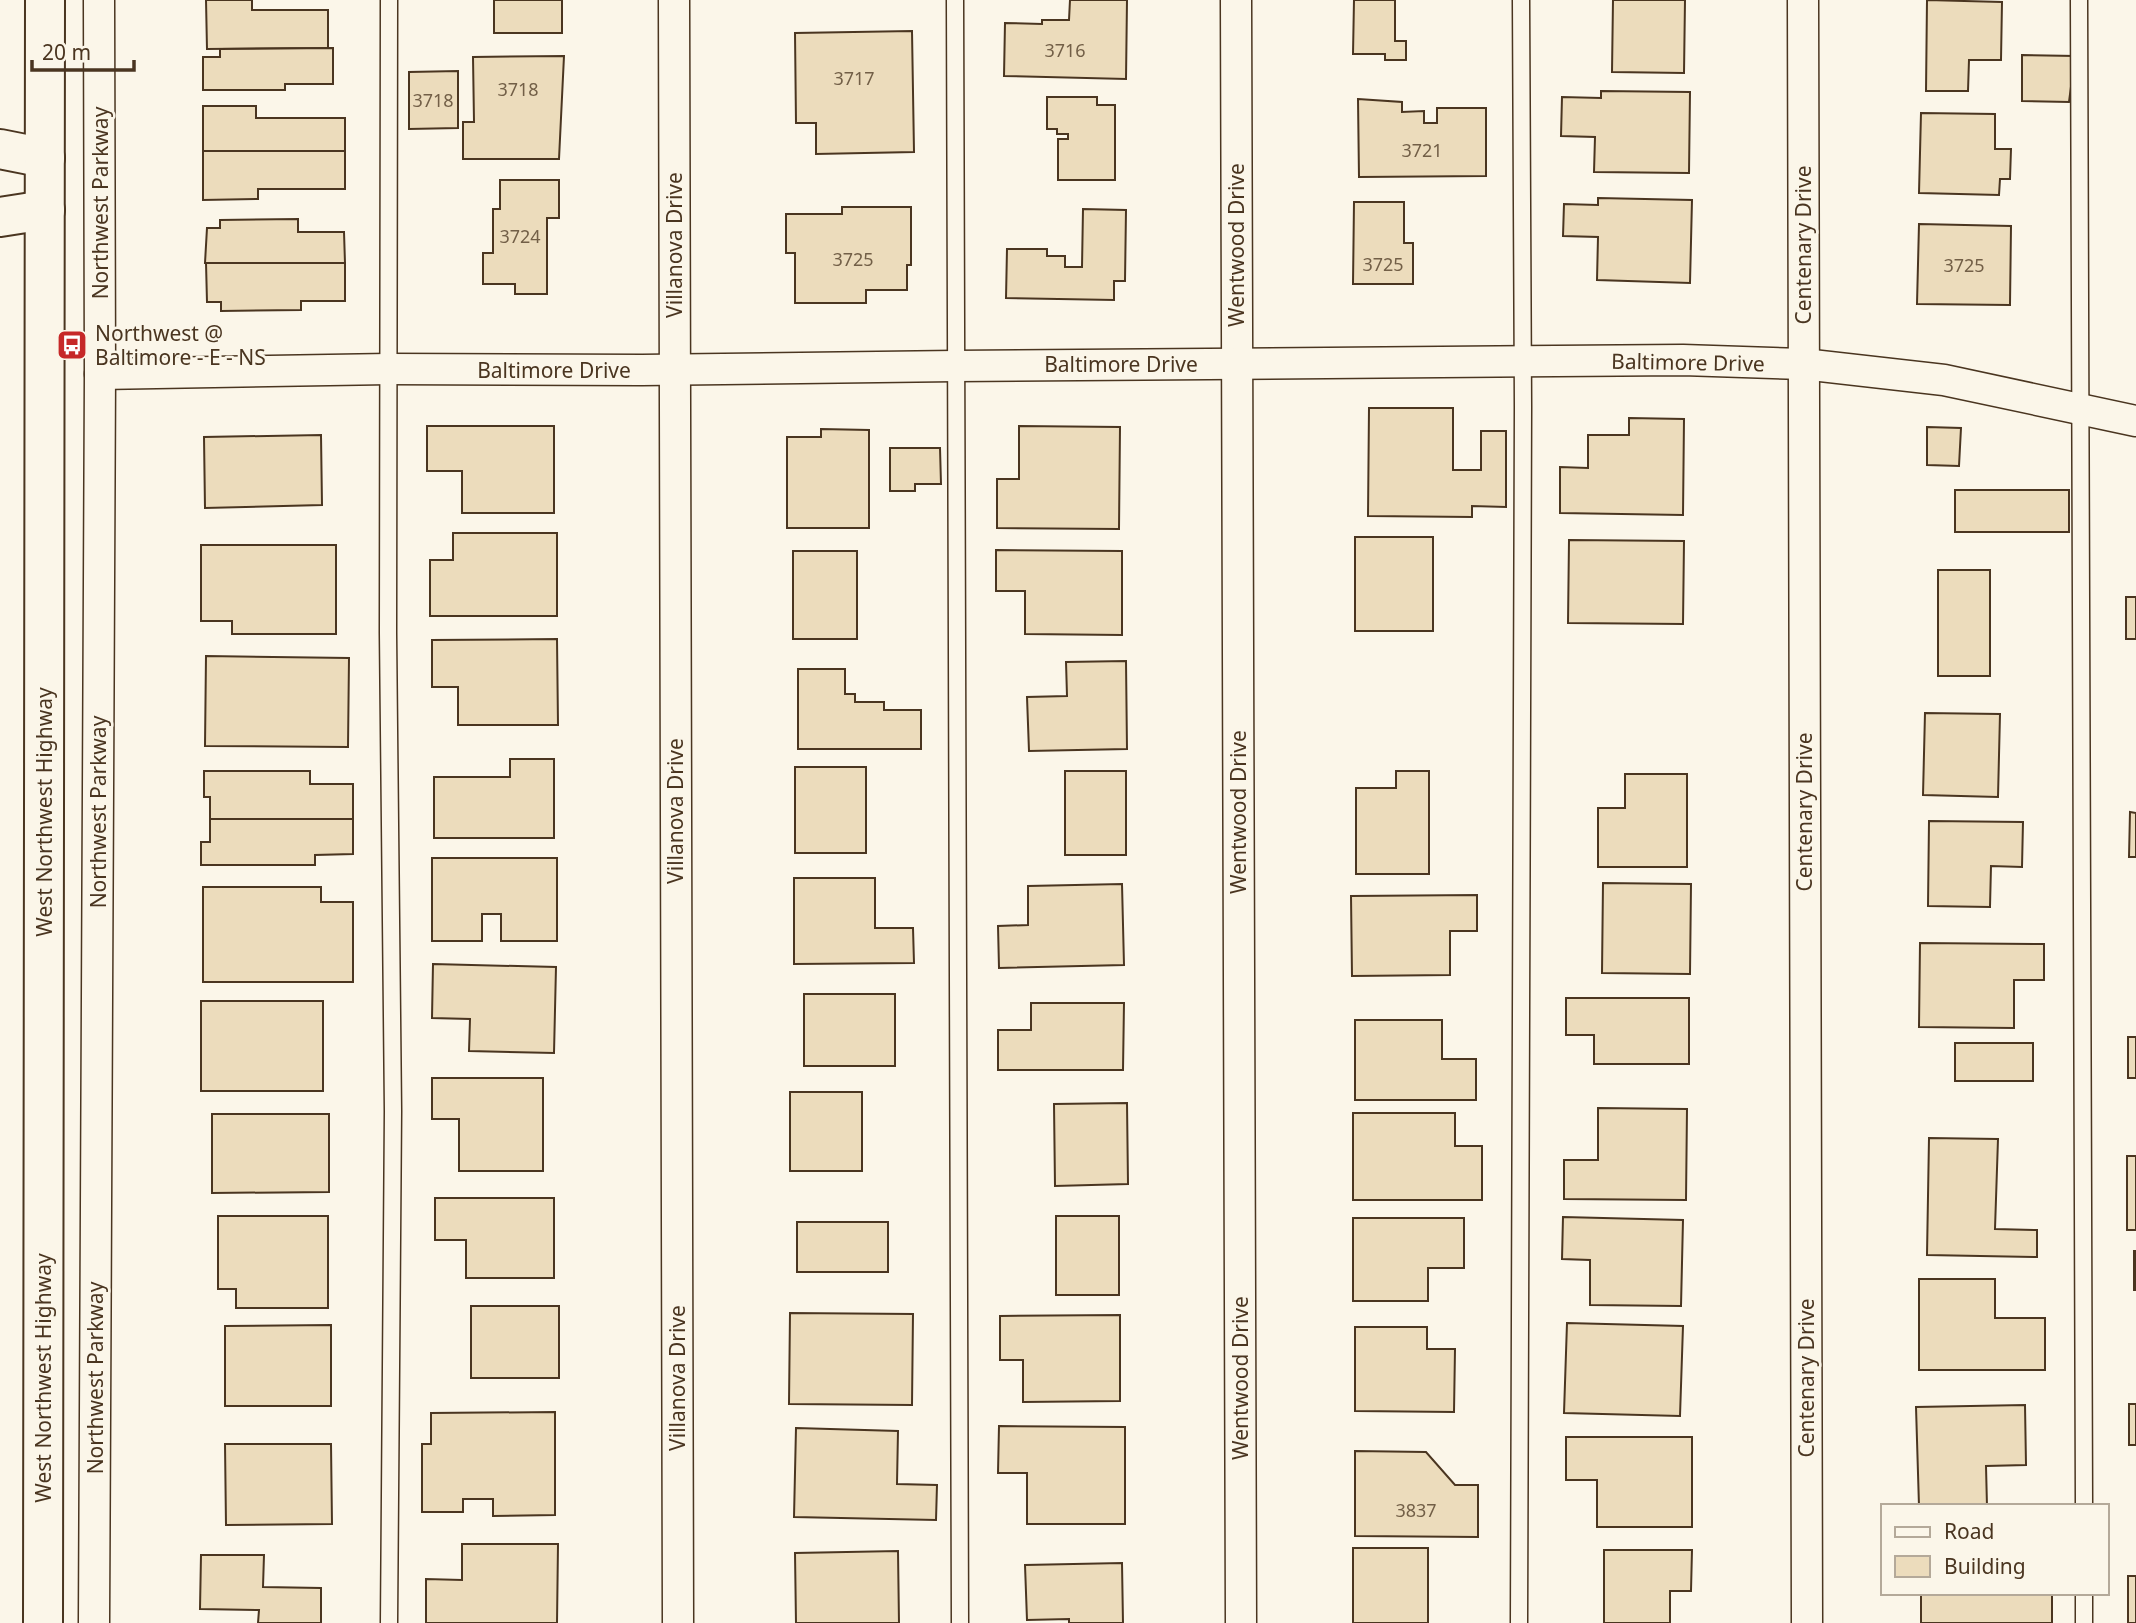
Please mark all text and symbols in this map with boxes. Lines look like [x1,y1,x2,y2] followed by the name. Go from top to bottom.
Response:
[32,28,133,72] scale bar
[42,38,91,66] text: 20 m
[1044,38,1086,62] house number: 3716
[833,66,875,90] house number: 3717
[497,77,539,101] house number: 3718
[412,88,454,112] house number: 3718
[86,106,114,299] street label: Northwest Parkway
[1401,138,1443,162] house number: 3721
[1222,163,1250,327] street label: Wentwood Drive
[1789,165,1817,325] street label: Centenary Drive
[660,172,688,318] street label: Villanova Drive
[499,224,541,248] house number: 3724
[832,247,874,271] house number: 3725
[1362,252,1404,276] house number: 3725
[1943,253,1985,277] house number: 3725
[95,319,266,371] place label: Northwest @ Baltimore - E - NS
[55,328,89,362] bus stop icon: Northwest @ Baltimore - E - NS
[1611,347,1765,377] street label: Baltimore Drive
[1044,350,1198,378] street label: Baltimore Drive
[477,356,631,384] street label: Baltimore Drive
[30,687,58,937] street label: West Northwest Highway
[84,715,112,908] street label: Northwest Parkway
[1224,730,1252,894] street label: Wentwood Drive
[1790,732,1818,892] street label: Centenary Drive
[661,738,689,884] street label: Villanova Drive
[29,1253,57,1503] street label: West Northwest Highway
[81,1281,109,1474] street label: Northwest Parkway
[1226,1296,1254,1460] street label: Wentwood Drive
[1792,1298,1820,1458] street label: Centenary Drive
[663,1305,691,1451] street label: Villanova Drive
[1395,1498,1437,1522] house number: 3837
[1881,1504,2108,1595] legend
[1944,1517,1994,1545] text: Road
[1944,1552,2026,1580] text: Building

